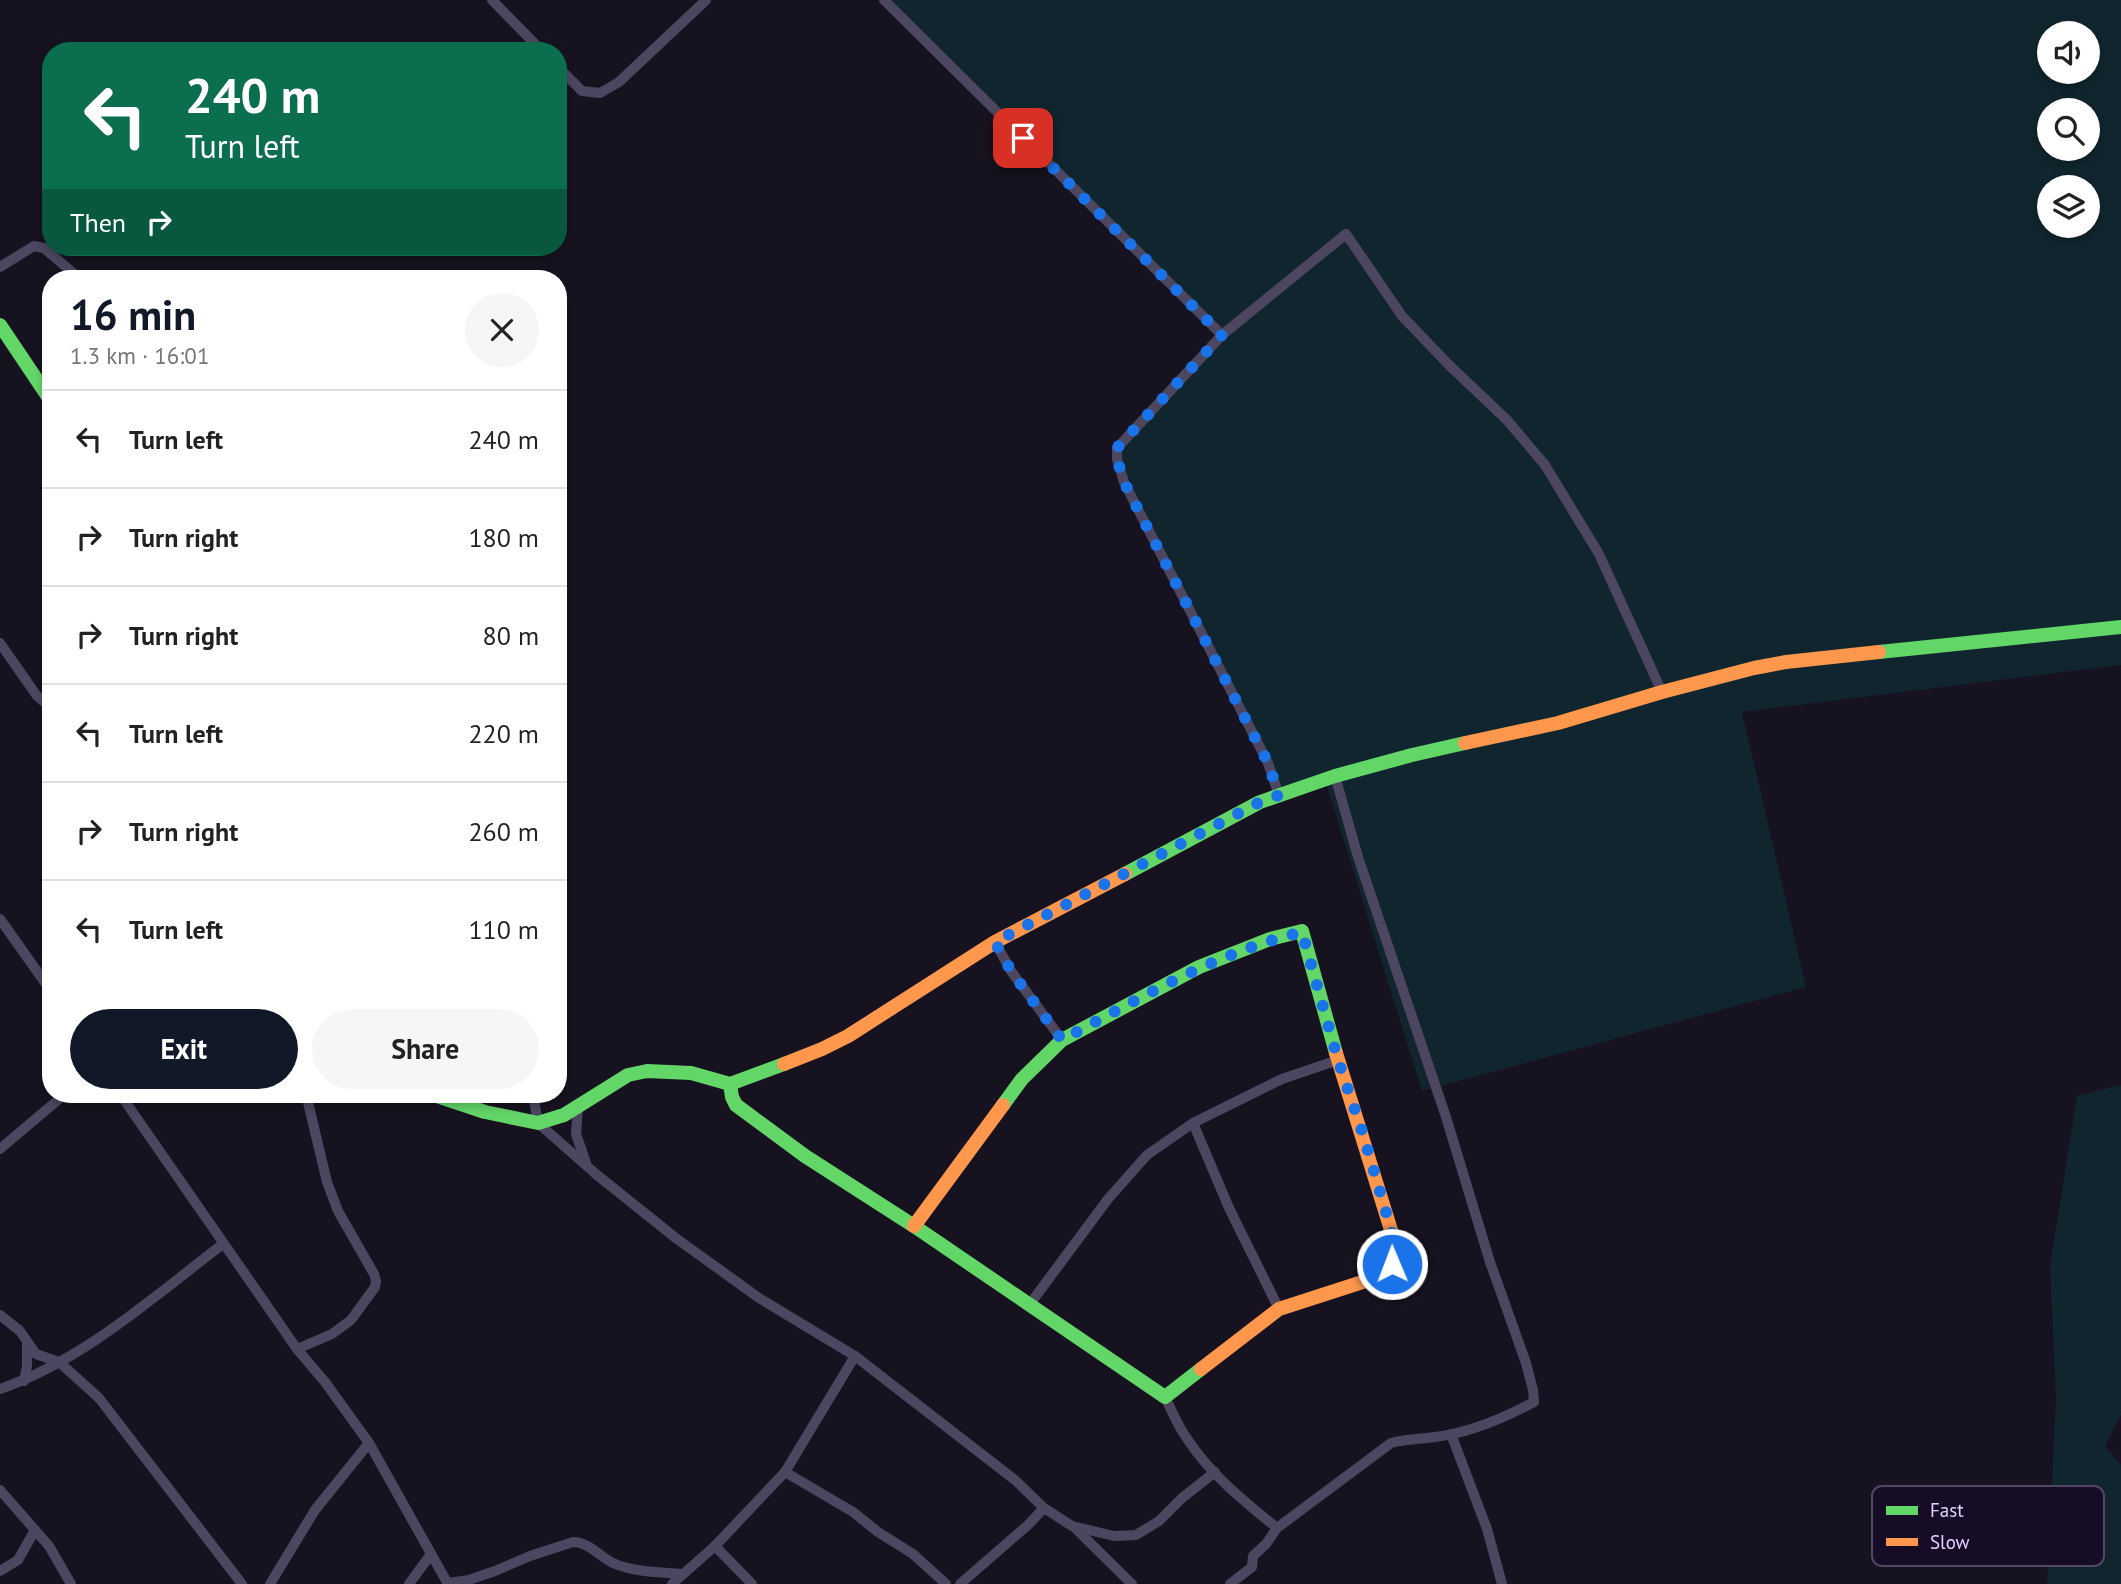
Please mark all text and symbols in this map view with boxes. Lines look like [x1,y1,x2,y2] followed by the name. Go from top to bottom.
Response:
[2037,21,2100,238] map controls
[2037,21,2100,84] button: sound
[185,63,320,127] text: 240 m
[70,70,161,161] icon: left
[2037,98,2100,161] button: search
[993,108,1053,168] pin
[1004,119,1042,157] icon: arrive
[185,125,300,167] text: Turn left
[2037,175,2100,238] button: layers
[140,203,178,241] icon: right
[70,206,126,239] text: Then
[70,287,196,342] text: 16 min
[465,293,539,367] button: close
[70,341,209,370] text: 1.3 km · 16:01
[70,420,108,458] icon: left
[129,423,223,456] text: Turn left
[468,423,539,456] text: 240 m
[70,518,108,556] icon: right
[129,521,238,554] text: Turn right
[468,521,539,554] text: 180 m
[70,616,108,654] icon: right
[129,619,238,652] text: Turn right
[483,619,539,652] text: 80 m
[70,714,108,752] icon: left
[129,717,223,750] text: Turn left
[468,717,539,750] text: 220 m
[70,812,108,850] icon: right
[129,815,238,848] text: Turn right
[468,815,539,848] text: 260 m
[70,910,108,948] icon: left
[129,913,223,946] text: Turn left
[468,913,539,946] text: 110 m
[70,1009,298,1089] button: Exit
[312,1009,539,1089] button: Share
[1355,1227,1429,1301] position arrow
[1872,1486,2104,1566] legend
[1930,1498,1964,1522] text: Fast
[1930,1530,1970,1554] text: Slow

